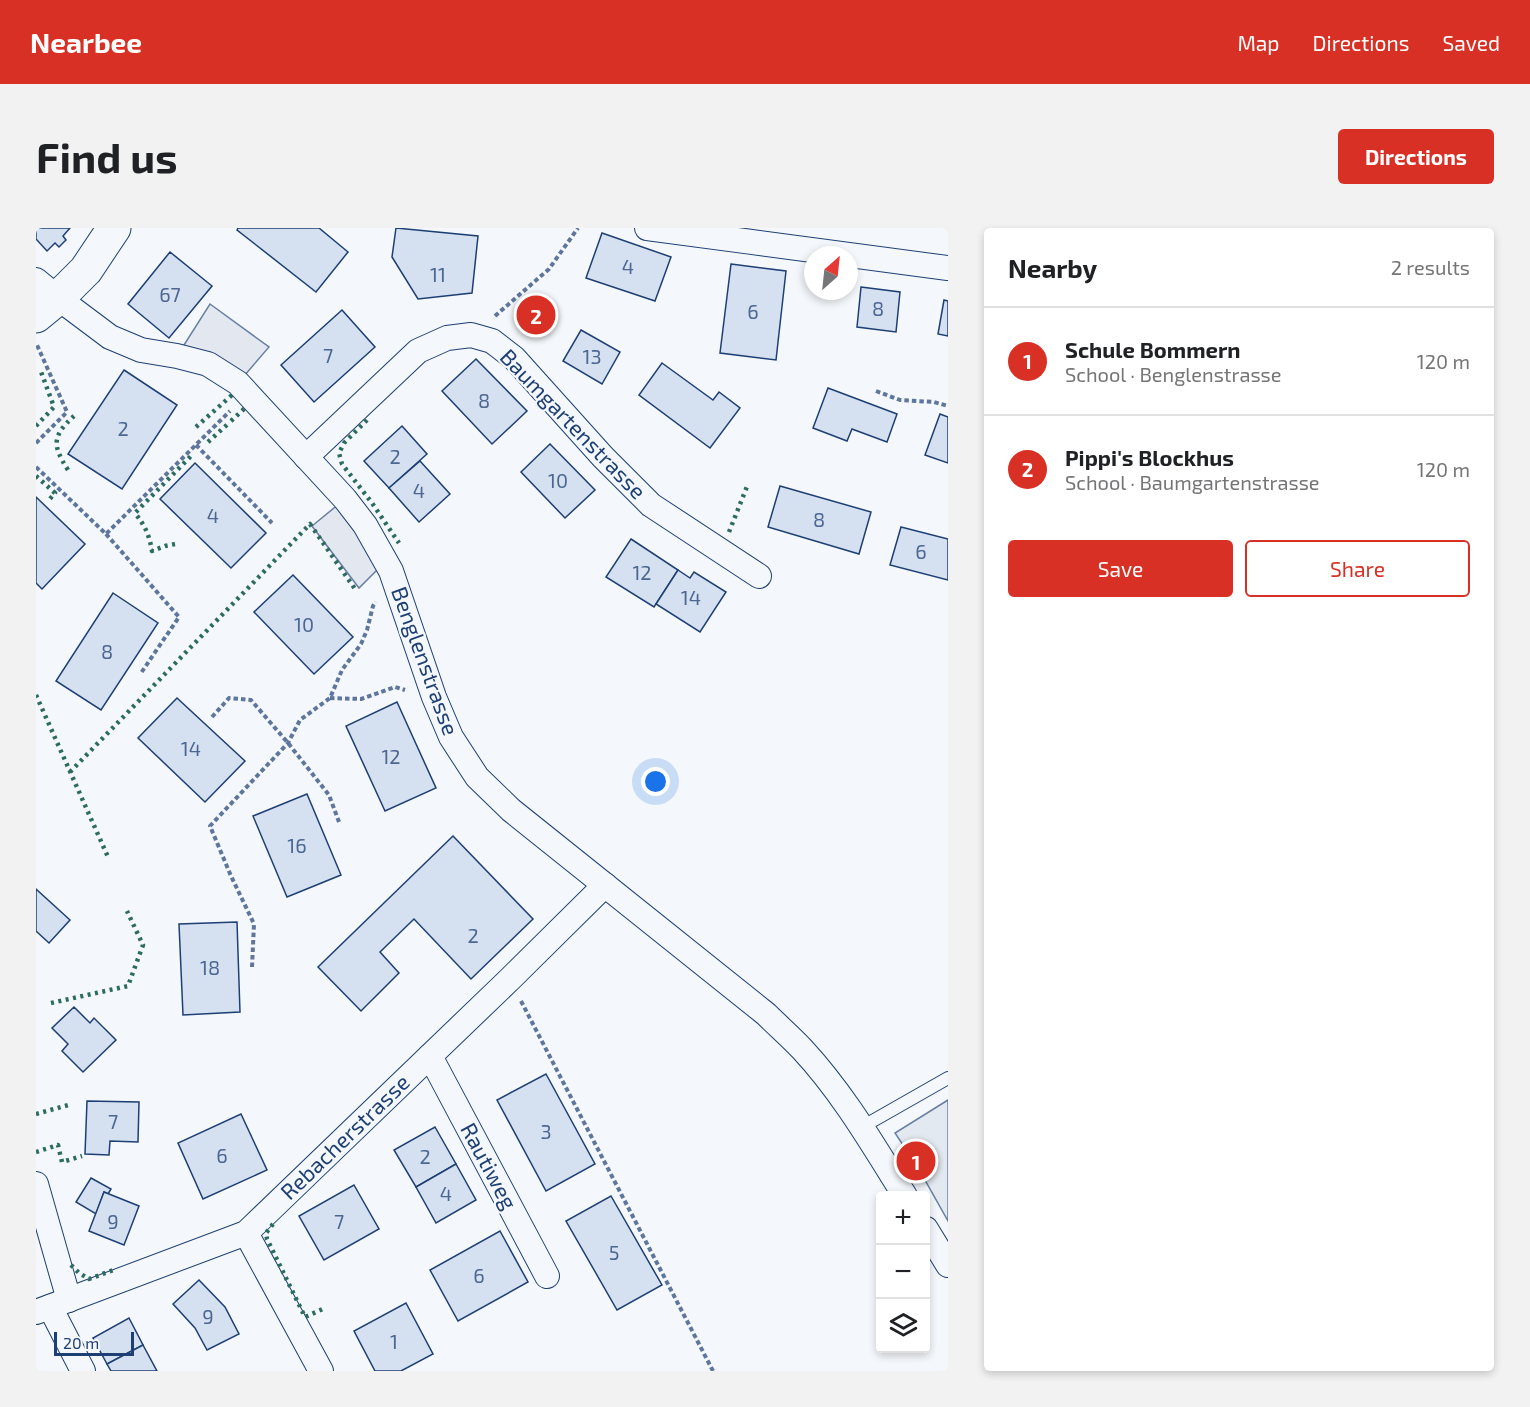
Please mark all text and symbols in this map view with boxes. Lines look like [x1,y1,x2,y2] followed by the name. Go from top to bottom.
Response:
[30,25,142,59] text: Nearbee
[1237,30,1280,55] text: Map
[1313,30,1409,55] text: Directions
[1442,30,1500,55] text: Saved
[1338,129,1494,184] button: Directions
[36,131,178,181] text: Find us
[804,246,858,300] north arrow
[1008,252,1097,283] text: Nearby
[622,254,634,278] house number: 4
[1391,255,1470,279] text: 2 results
[430,262,446,286] house number: 11
[159,282,181,306] house number: 67
[516,292,556,338] pin: 2
[872,296,884,320] house number: 8
[747,299,759,323] house number: 6
[1065,336,1241,362] text: Schule Bommern
[323,343,333,367] house number: 7
[496,343,652,504] street label: Baumgartenstrasse
[582,344,602,368] house number: 13
[1023,349,1032,373] text: 1
[1417,349,1470,373] text: 120 m
[1065,362,1281,386] text: School · Benglenstrasse
[478,388,490,412] house number: 8
[117,416,129,440] house number: 2
[389,444,401,468] house number: 2
[1065,444,1234,470] text: Pippi's Blockhus
[1022,457,1033,481] text: 2
[1417,457,1470,481] text: 120 m
[548,468,568,492] house number: 10
[1065,470,1320,494] text: School · Baumgartenstrasse
[413,478,425,502] house number: 4
[207,503,219,527] house number: 4
[813,507,825,531] house number: 8
[915,539,927,563] house number: 6
[1008,540,1233,597] button: Save
[1245,540,1470,597] button: Share
[632,560,652,584] house number: 12
[387,583,465,739] street label: Benglenstrasse
[681,585,701,609] house number: 14
[294,612,314,636] house number: 10
[101,639,113,663] house number: 8
[181,736,201,760] house number: 14
[381,744,401,768] house number: 12
[641,767,670,796] your location
[287,833,307,857] house number: 16
[467,923,479,947] house number: 2
[200,955,220,979] house number: 18
[275,1068,414,1204] street label: Rebacherstrasse
[108,1109,118,1133] house number: 7
[456,1118,523,1213] street label: Rautiweg
[540,1119,552,1143] house number: 3
[896,1138,936,1184] pin: 1
[216,1143,228,1167] house number: 6
[419,1144,431,1168] house number: 2
[440,1181,452,1205] house number: 4
[876,1191,930,1353] map controls
[876,1191,930,1245] button: +
[107,1209,119,1233] house number: 9
[334,1209,344,1233] house number: 7
[609,1240,619,1264] house number: 5
[876,1245,930,1299] button: −
[473,1263,485,1287] house number: 6
[876,1299,930,1353] button: layers
[202,1304,214,1328] house number: 9
[54,1329,134,1356] scale bar
[390,1329,398,1353] house number: 1
[63,1333,99,1352] text: 20 m

